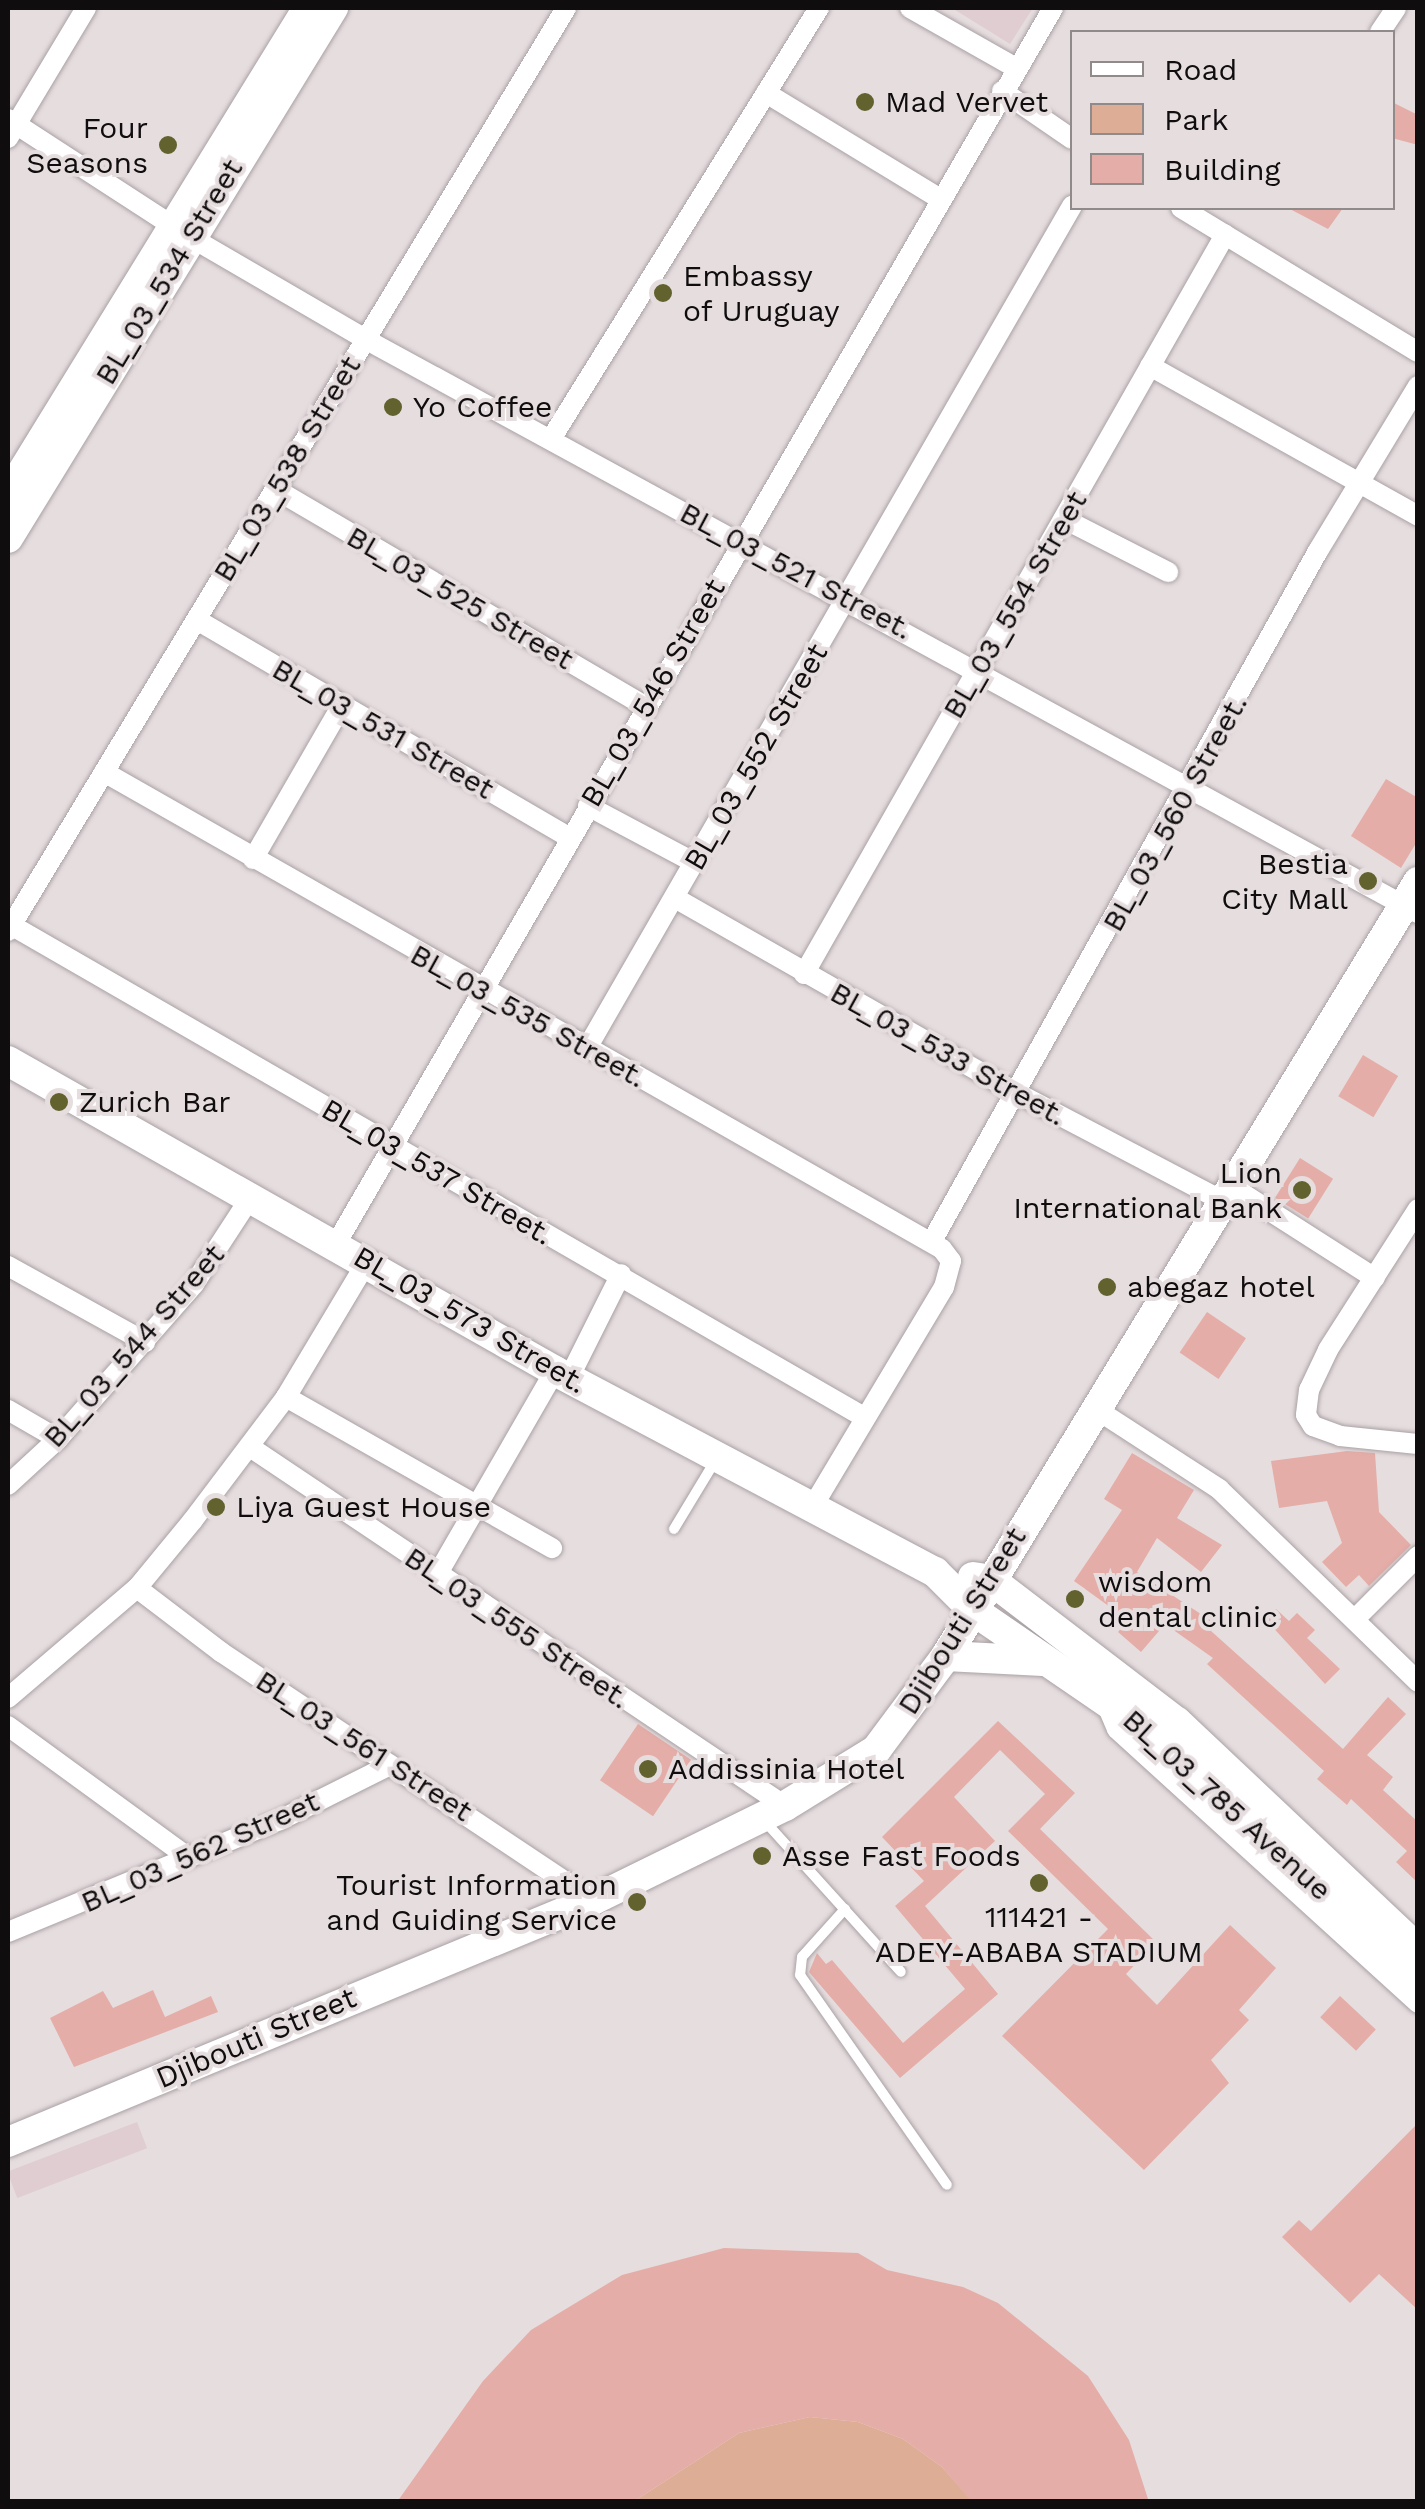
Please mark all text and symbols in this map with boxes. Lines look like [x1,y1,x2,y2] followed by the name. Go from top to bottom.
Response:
[1070,30,1395,210] legend
[1164,52,1237,87] text: Road
[885,84,1049,120] place label: Mad Vervet
[854,91,876,113] marker: Mad Vervet
[1164,102,1229,137] text: Park
[26,110,148,180] place label: Four Seasons
[157,134,179,156] marker: Four Seasons
[1164,152,1281,187] text: Building
[88,153,250,391] street label: BL_03_534 Street
[683,258,841,328] place label: Embassy of Uruguay
[652,282,674,304] marker: Embassy of Uruguay
[205,350,369,588] street label: BL_03_538 Street
[413,389,552,425] place label: Yo Coffee
[382,396,404,418] marker: Yo Coffee
[935,485,1095,725] street label: BL_03_554 Street
[674,495,918,647] street label: BL_03_521 Street.
[340,518,580,678] street label: BL_03_525 Street
[573,573,733,813] street label: BL_03_546 Street
[676,637,836,877] street label: BL_03_552 Street
[266,651,500,807] street label: BL_03_531 Street
[1095,688,1255,938] street label: BL_03_560 Street.
[1220,846,1348,916] place label: Bestia City Mall
[1357,870,1379,892] marker: Bestia City Mall
[404,936,652,1096] street label: BL_03_535 Street.
[824,974,1072,1134] street label: BL_03_533 Street.
[79,1084,230,1120] place label: Zurich Bar
[48,1091,70,1113] marker: Zurich Bar
[315,1091,559,1253] street label: BL_03_537 Street.
[1012,1155,1282,1226] place label: Lion International Bank
[1291,1179,1313,1201] marker: Lion International Bank
[36,1237,232,1455] street label: BL_03_544 Street
[347,1239,593,1401] street label: BL_03_573 Street.
[1127,1269,1315,1305] place label: abegaz hotel
[1096,1276,1118,1298] marker: abegaz hotel
[236,1489,492,1525] place label: Liya Guest House
[205,1496,227,1518] marker: Liya Guest House
[890,1521,1034,1721] street label: Djibouti Street
[398,1539,636,1717] street label: BL_03_555 Street.
[1098,1564,1279,1634] place label: wisdom dental clinic
[1062,1586,1088,1612] marker: wisdom dental clinic
[249,1663,479,1829] street label: BL_03_561 Street
[1115,1701,1339,1909] street label: BL_03_785 Avenue
[668,1751,905,1787] place label: Addissinia Hotel
[637,1758,659,1780] marker: Addissinia Hotel
[76,1783,324,1921] street label: BL_03_562 Street
[782,1838,1020,1874] place label: Asse Fast Foods
[751,1845,773,1867] marker: Asse Fast Foods
[326,1867,617,1938] place label: Tourist Information and Guiding Service
[1028,1872,1050,1894] marker: 111421 - ADEY-ABABA STADIUM
[626,1891,648,1913] marker: Tourist Information and Guiding Service
[875,1899,1203,1970] place label: 111421 - ADEY-ABABA STADIUM
[151,1980,361,2096] street label: Djibouti Street

